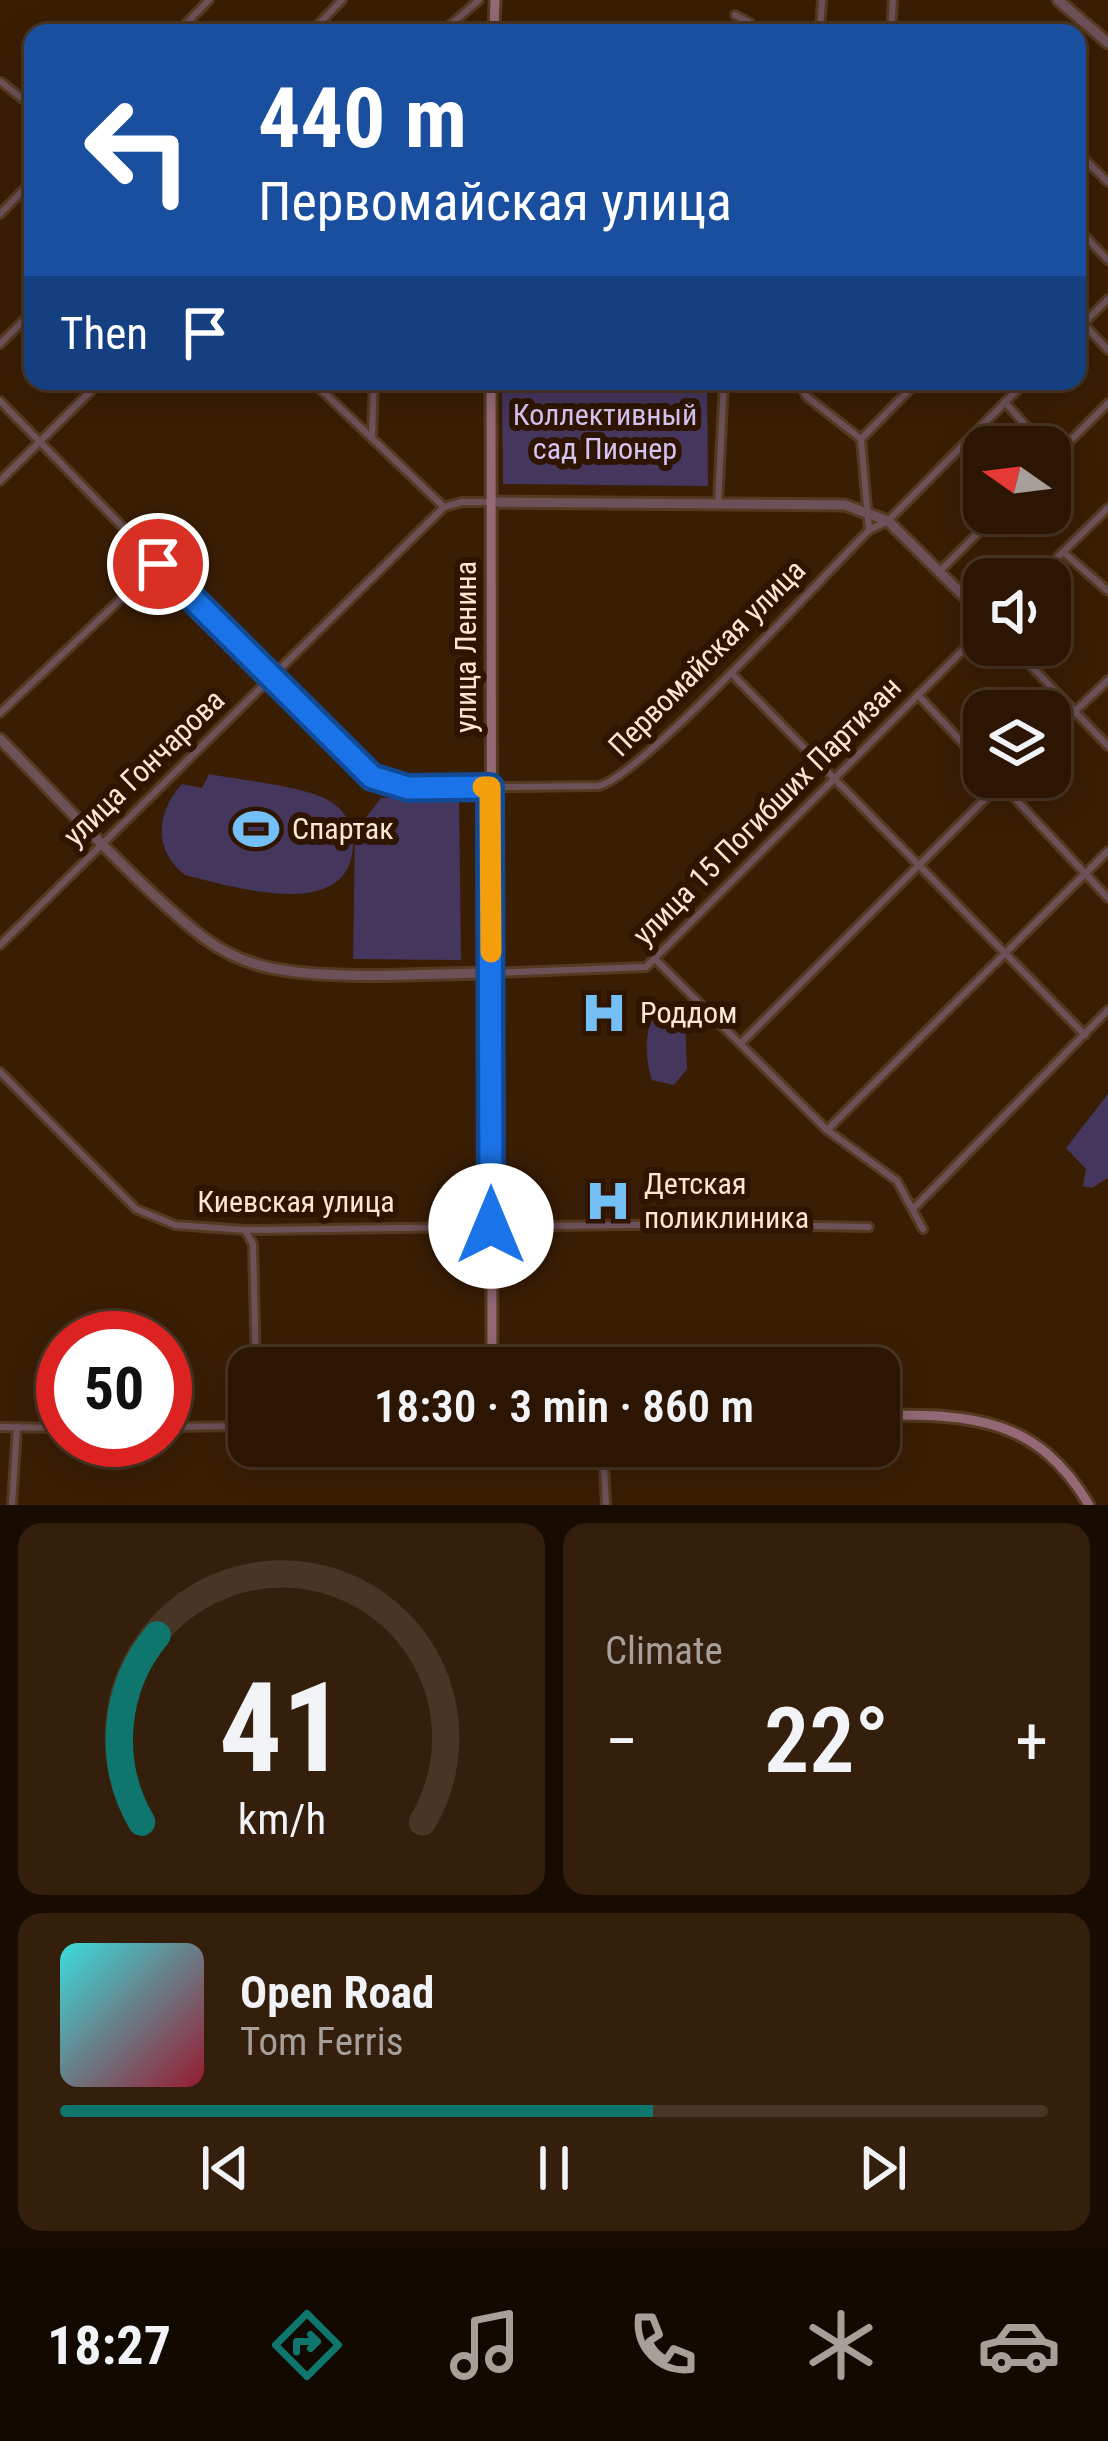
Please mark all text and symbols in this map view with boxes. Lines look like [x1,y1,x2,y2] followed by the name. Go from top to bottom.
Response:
[258,69,467,168] text: 440 m
[60,72,216,228] icon: left
[258,170,732,233] text: Первомайская улица
[172,300,238,366] icon: arrive
[60,307,148,360] text: Then
[513,397,697,466] park label: Коллективный сад Пионер
[963,426,1071,534] north arrow
[963,426,1071,798] map controls
[107,513,209,615] pin
[125,531,191,597] icon: arrive
[601,552,812,763] street label: Первомайская улица
[963,558,1071,666] button: sound
[448,561,483,733] street label: улица Ленина
[625,669,908,952] street label: улица 15 Погибших Партизан
[56,682,231,853] street label: улица Гончарова
[963,690,1071,798] button: layers
[231,804,281,854] sports icon: Спартак
[292,811,394,846] place label: Спартак
[579,988,629,1038] hospital icon: Роддом
[640,995,737,1030] place label: Роддом
[428,1163,554,1289] position arrow
[644,1166,809,1235] place label: Детская поликлиника
[583,1176,633,1226] hospital icon: Детская поликлиника
[197,1184,395,1219] street label: Киевская улица
[36,1311,192,1467] speed limit sign: 50
[374,1380,754,1433] text: 18:30 · 3 min · 860 m
[605,1628,723,1674] text: Climate
[218,1655,345,1801] text: 41
[764,1689,889,1794] text: 22°
[605,1703,638,1780] text: −
[1015,1703,1048,1780] text: +
[237,1794,326,1844] text: km/h
[240,1966,434,2019] text: Open Road
[240,2019,403,2065] text: Tom Ferris
[192,2135,258,2201] icon: previous
[521,2135,587,2201] icon: pause
[850,2135,916,2201] icon: next
[265,2303,349,2387] icon: directions
[443,2303,527,2387] icon: music
[621,2303,705,2387] icon: phone
[799,2303,883,2387] icon: climate
[977,2303,1061,2387] icon: car
[47,2314,171,2377] text: 18:27

